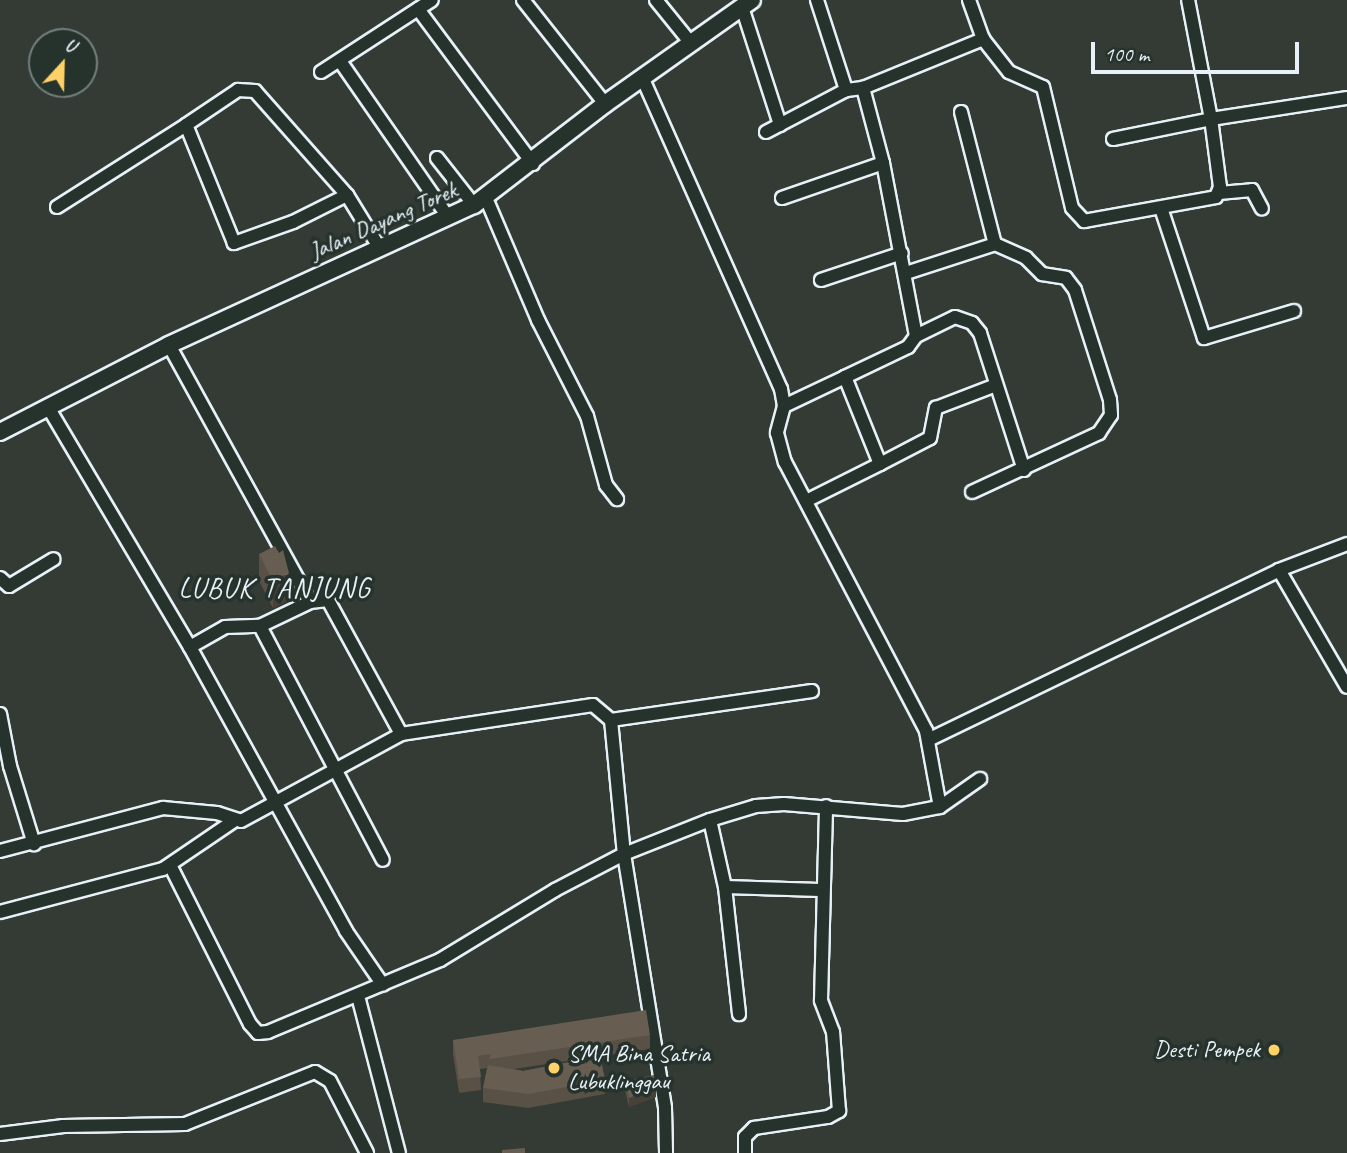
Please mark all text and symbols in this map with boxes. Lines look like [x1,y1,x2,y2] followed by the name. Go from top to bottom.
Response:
[28,28,98,98] north arrow
[1095,28,1303,72] scale bar
[61,33,79,58] text: U
[1104,41,1149,67] text: 100 m
[305,176,461,266] street label: Jalan Dayang Torek
[180,571,370,605] district label: LUBUK TANJUNG
[1154,1036,1260,1064] place label: Desti Pempek
[568,1040,711,1096] place label: SMA Bina Satria Lubuklinggau
[1266,1042,1282,1058] marker: Desti Pempek
[546,1060,562,1076] marker: SMA Bina Satria Lubuklinggau

